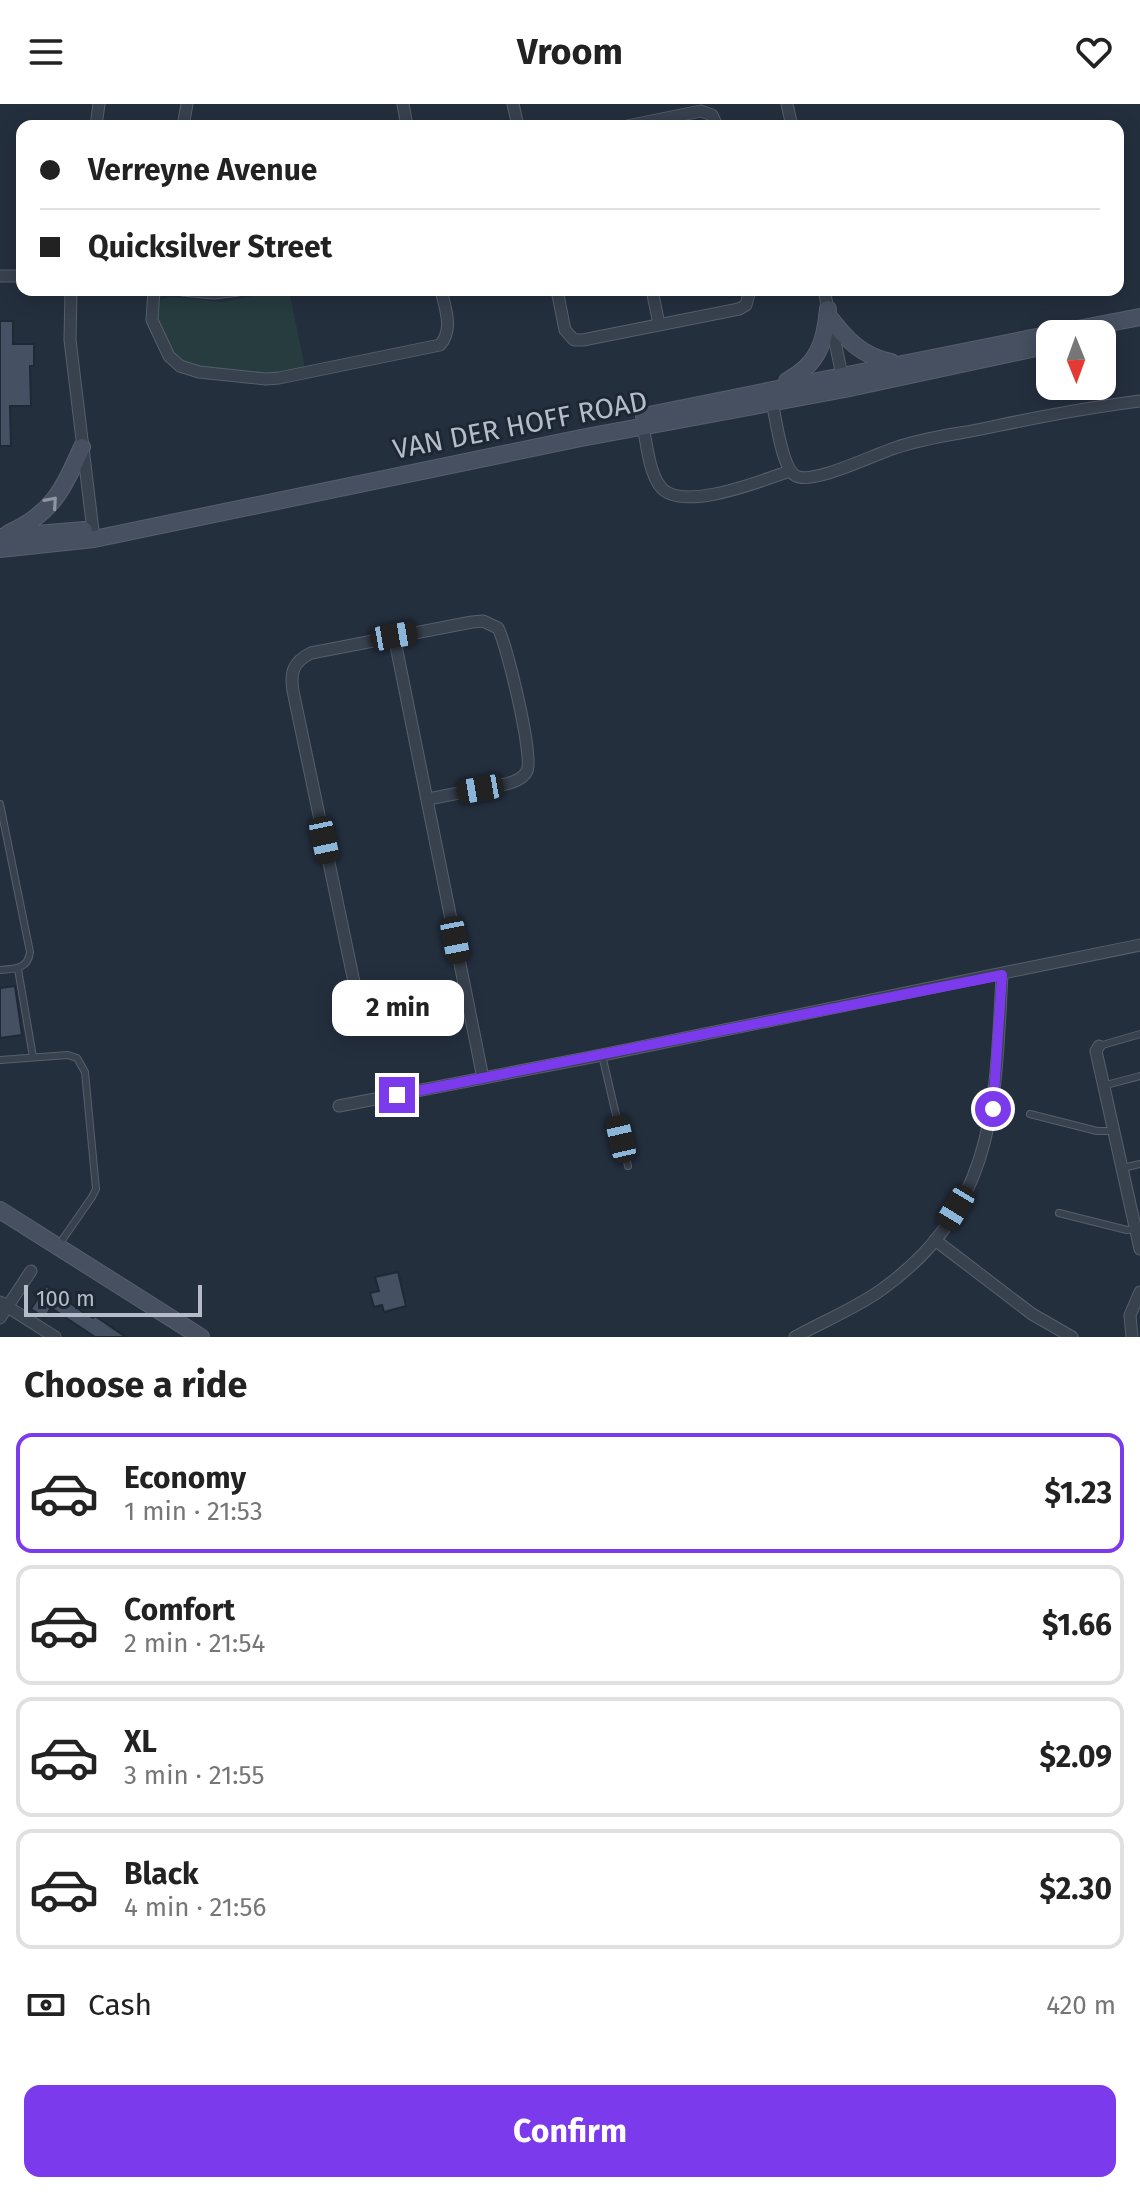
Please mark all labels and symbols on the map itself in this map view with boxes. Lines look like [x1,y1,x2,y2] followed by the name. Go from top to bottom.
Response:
[1036,320,1116,400] north arrow
[390,384,650,466] street label: VAN DER HOFF ROAD
[42,497,57,512] one-way arrow
[368,620,420,652] car
[454,773,506,805] car
[307,814,341,866] car
[439,914,471,966] car
[331,979,463,1035] callout: 2 min
[379,1077,415,1113] route end
[975,1091,1011,1127] route start
[604,1113,638,1165] car
[933,1181,979,1235] car
[24,1281,202,1317] scale bar

